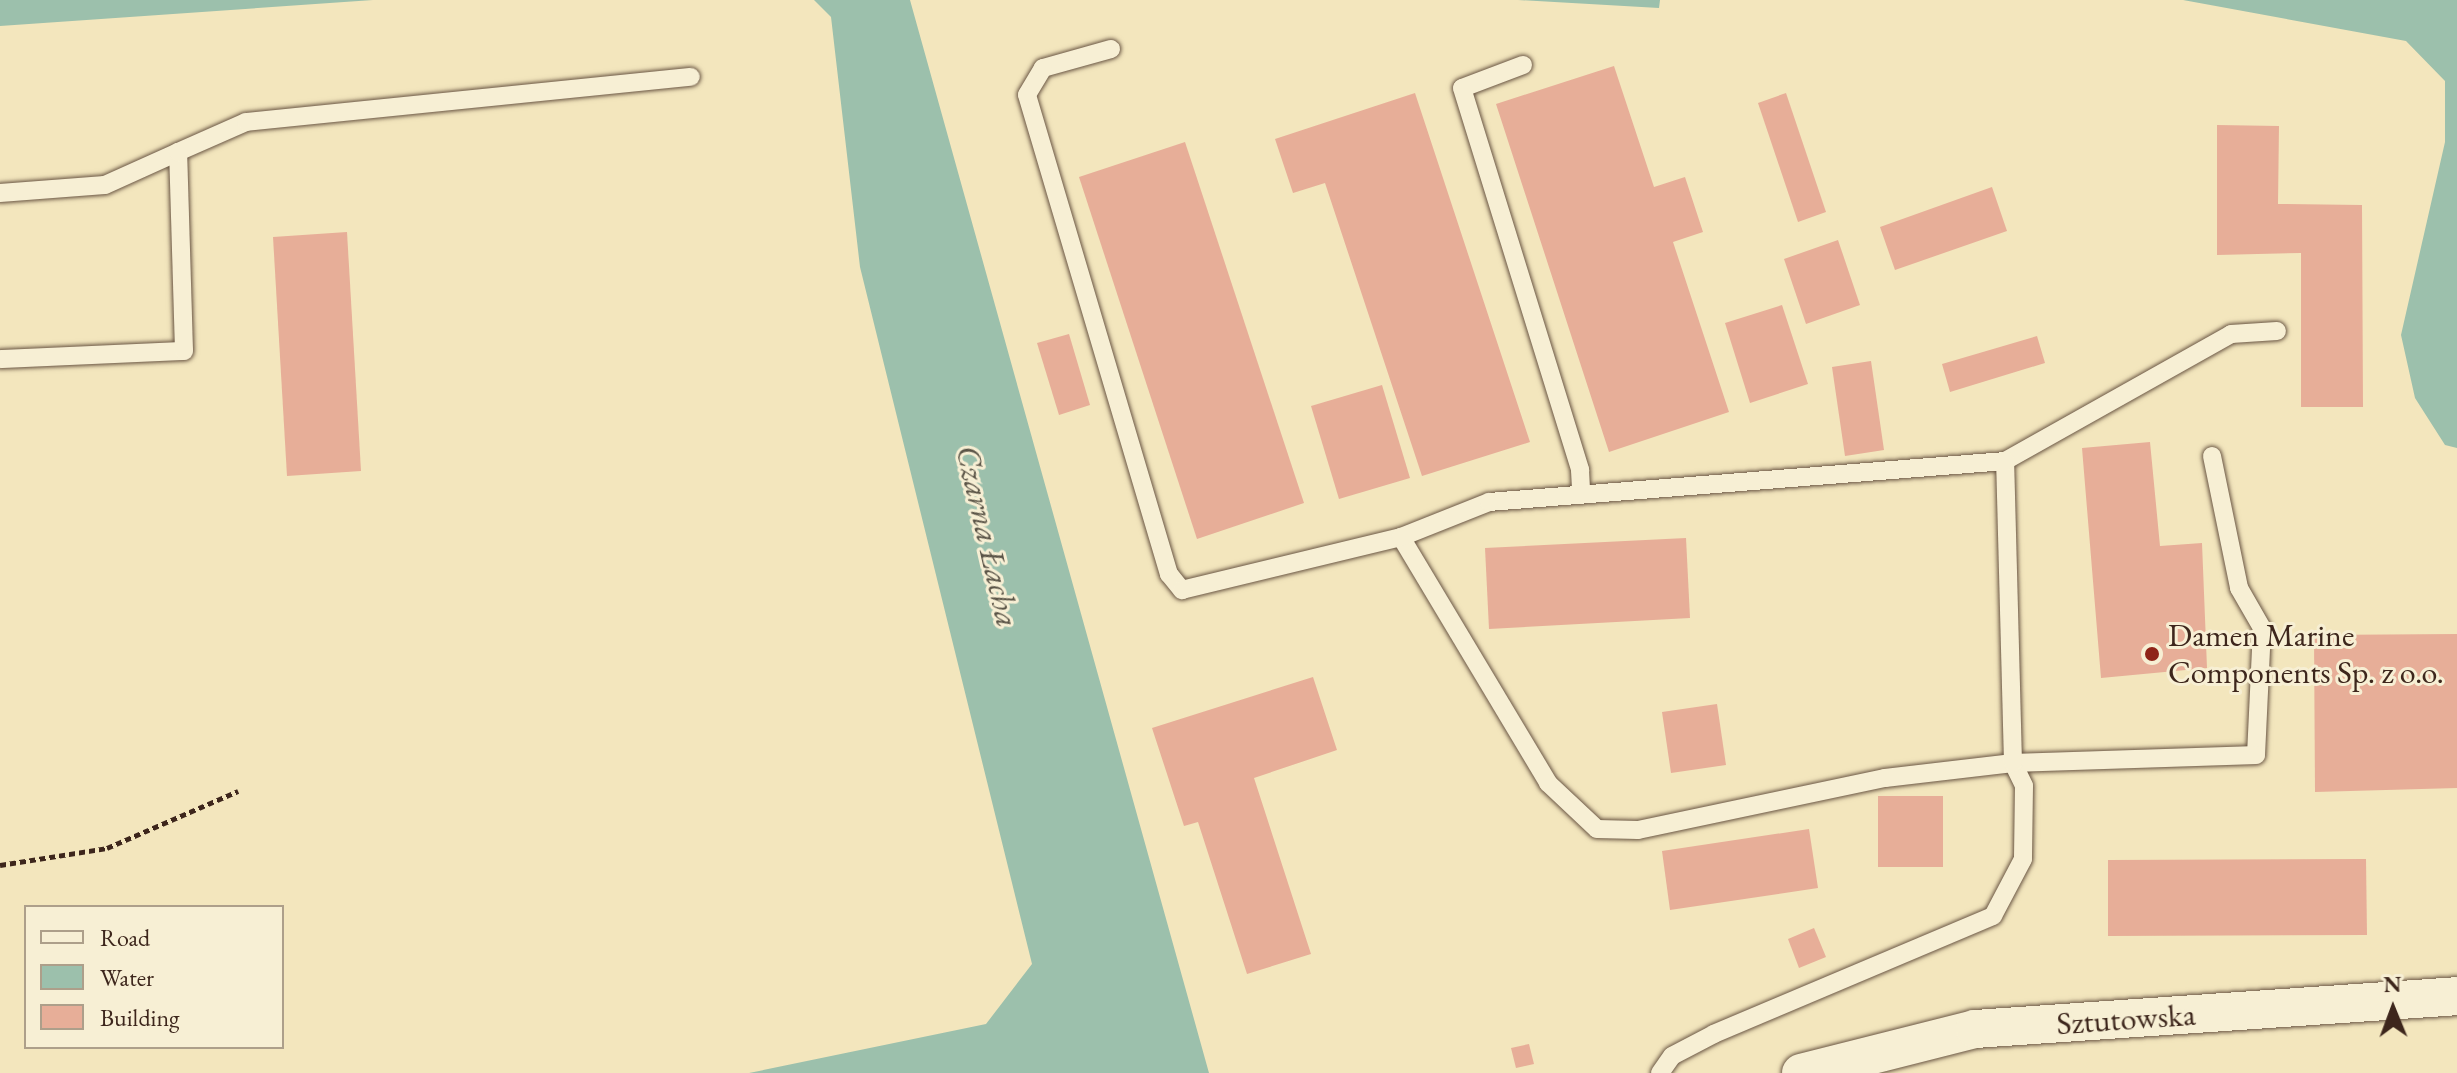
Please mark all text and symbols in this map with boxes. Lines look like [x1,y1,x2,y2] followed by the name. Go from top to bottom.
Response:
[947,441,1029,631] water label: Czarna Łacha
[2168,617,2444,692] place label: Damen Marine Components Sp. z o.o.
[2143,645,2161,663] marker: Damen Marine Components Sp. z o.o.
[24,905,284,1049] legend
[100,922,150,953] text: Road
[100,962,154,993] text: Water
[2353,969,2433,1049] north arrow
[2383,970,2402,999] text: N
[2055,995,2197,1043] street label: Sztutowska
[100,1002,180,1033] text: Building

